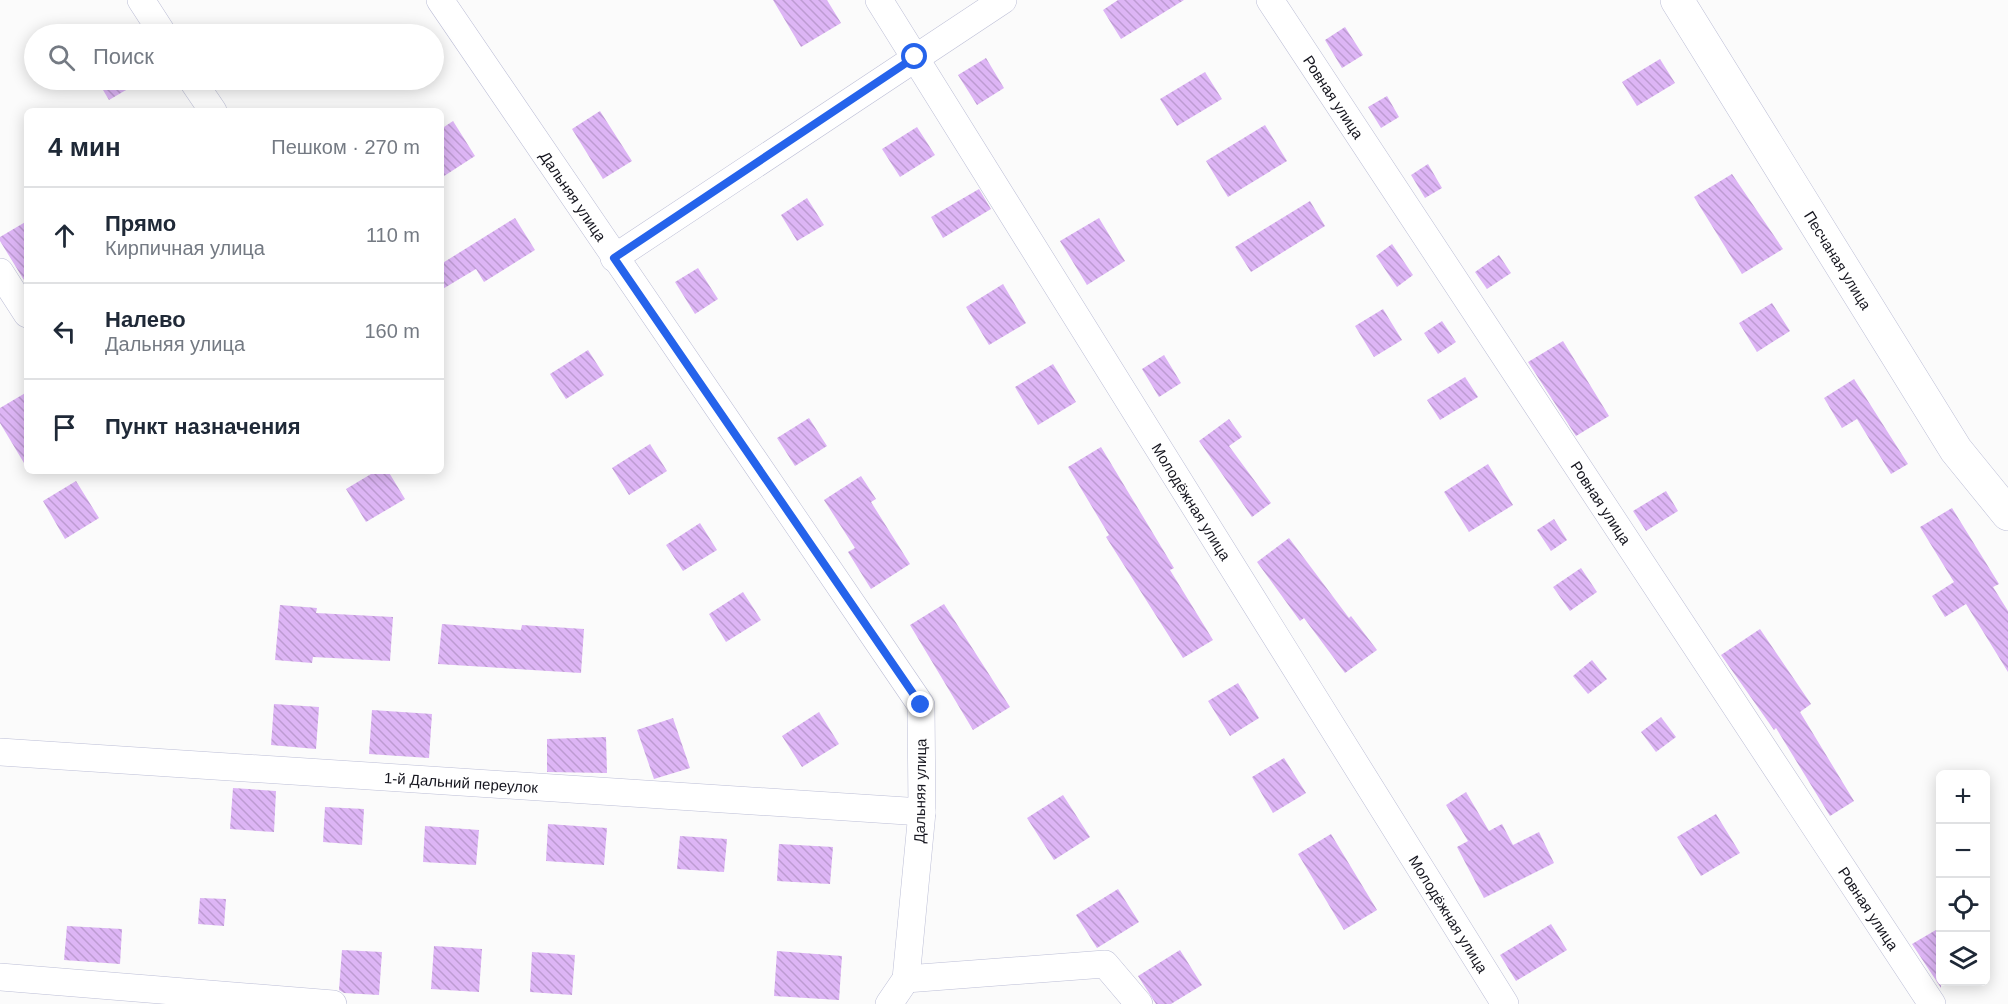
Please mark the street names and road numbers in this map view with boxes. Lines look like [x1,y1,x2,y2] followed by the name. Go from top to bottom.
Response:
[1300,52,1368,142] street label: Ровная улица
[537,148,611,245] street label: Дальняя улица
[1801,208,1876,313] street label: Песчаная улица
[1149,440,1235,564] street label: Молодёжная улица
[1568,458,1635,548] street label: Ровная улица
[911,738,929,844] street label: Дальняя улица
[384,769,539,796] street label: 1-й Дальний переулок
[1406,852,1492,976] street label: Молодёжная улица
[1835,864,1903,954] street label: Ровная улица

